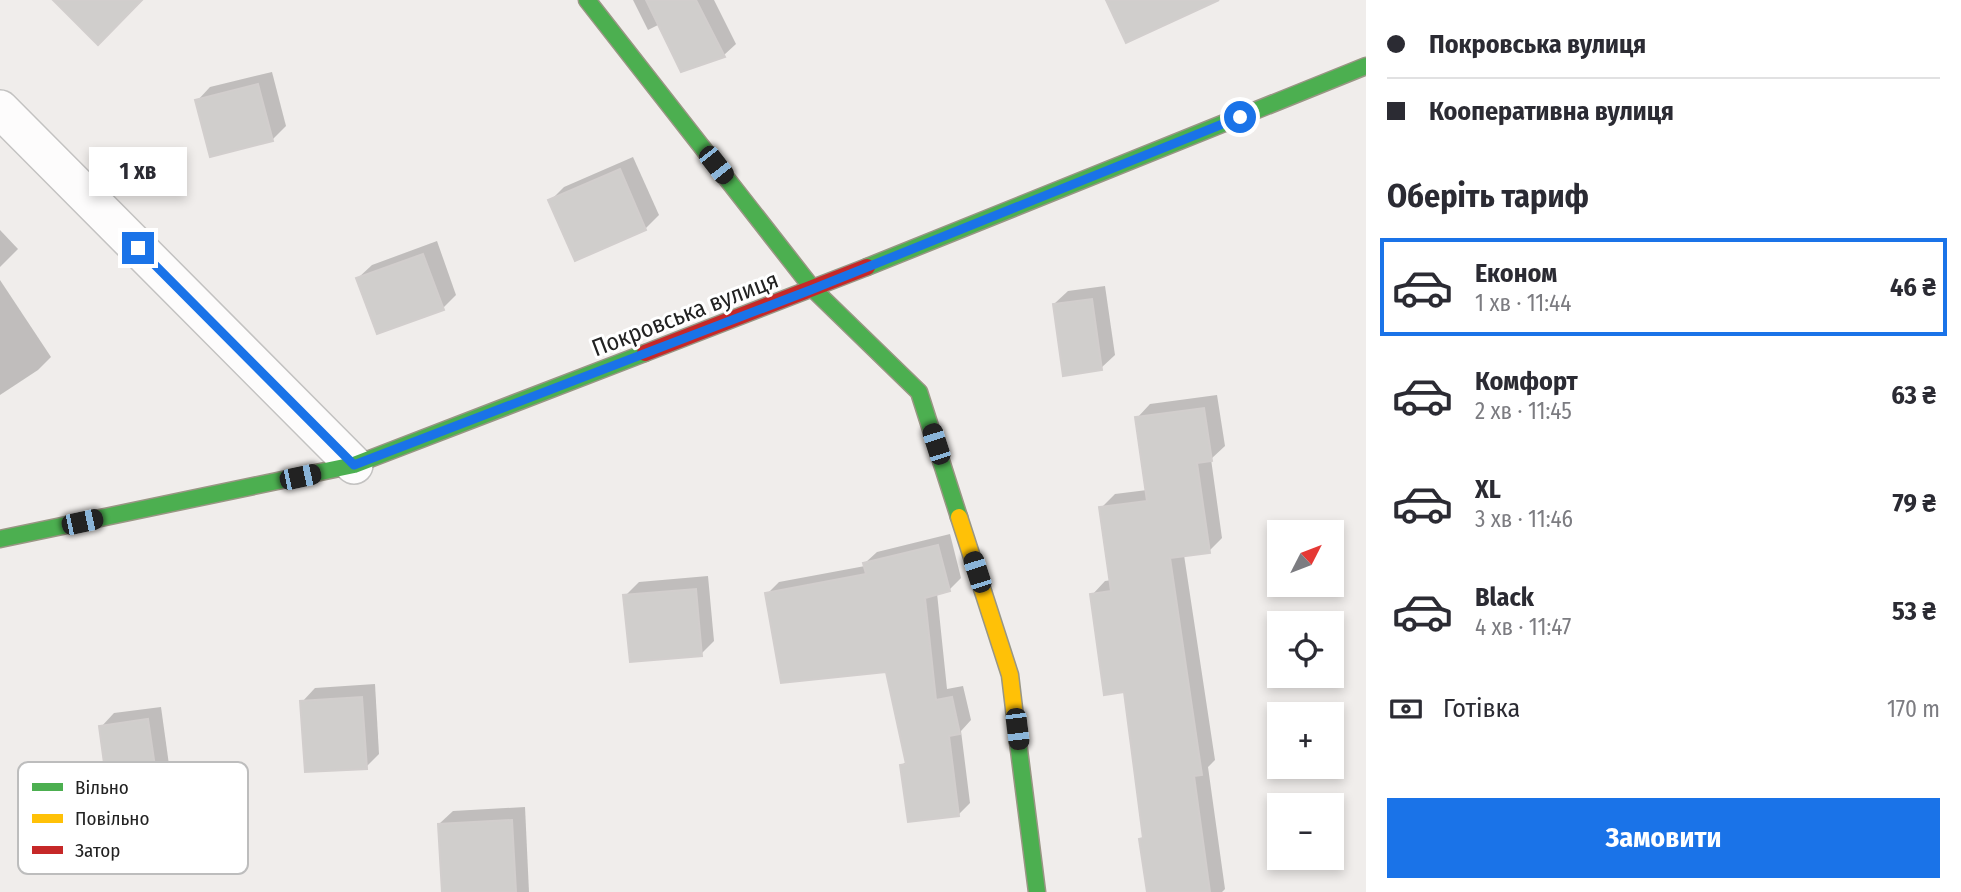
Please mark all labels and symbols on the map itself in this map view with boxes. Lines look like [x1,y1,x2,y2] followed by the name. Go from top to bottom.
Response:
[1224,101,1256,133] route start
[695,142,738,188] car
[89,146,187,196] callout: 1 хв
[122,232,154,264] route end
[588,266,782,362] street label: Покровська вулиця
[920,421,953,467] car
[278,462,323,492] car
[60,507,105,537] car
[1267,520,1344,597] north arrow
[961,549,994,595] car
[1005,707,1030,751] car
[18,762,248,874] legend
[75,776,129,799] text: Вільно
[75,807,149,830] text: Повільно
[75,839,120,862] text: Затор

